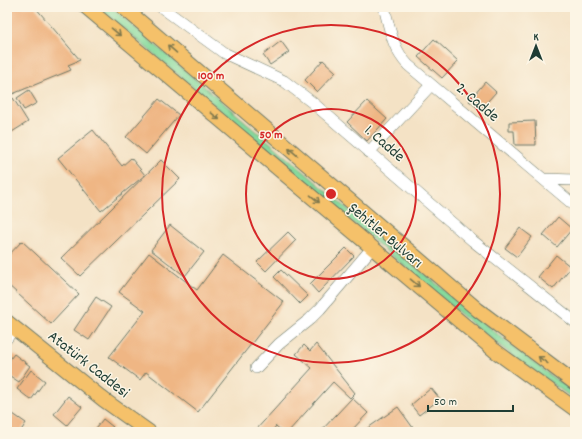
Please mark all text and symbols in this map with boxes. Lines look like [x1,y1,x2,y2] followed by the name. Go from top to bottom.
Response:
[516,26,556,66] north arrow
[111,28,121,37] one-way arrow
[533,30,539,46] text: K
[167,45,178,54] one-way arrow
[198,68,224,85] text: 100 m
[450,78,504,128] street label: 2. Cadde
[210,111,221,120] one-way arrow
[359,120,409,168] street label: 1. Cadde
[259,127,283,144] text: 50 m
[288,148,298,157] one-way arrow
[324,187,338,201] centre of rings
[310,195,320,204] one-way arrow
[343,198,428,274] street label: Şehitler Bulvarı
[409,279,420,288] one-way arrow
[42,326,134,404] street label: Atatürk Caddesi
[538,356,549,364] one-way arrow
[428,387,513,413] scale bar
[434,394,457,411] text: 50 m

